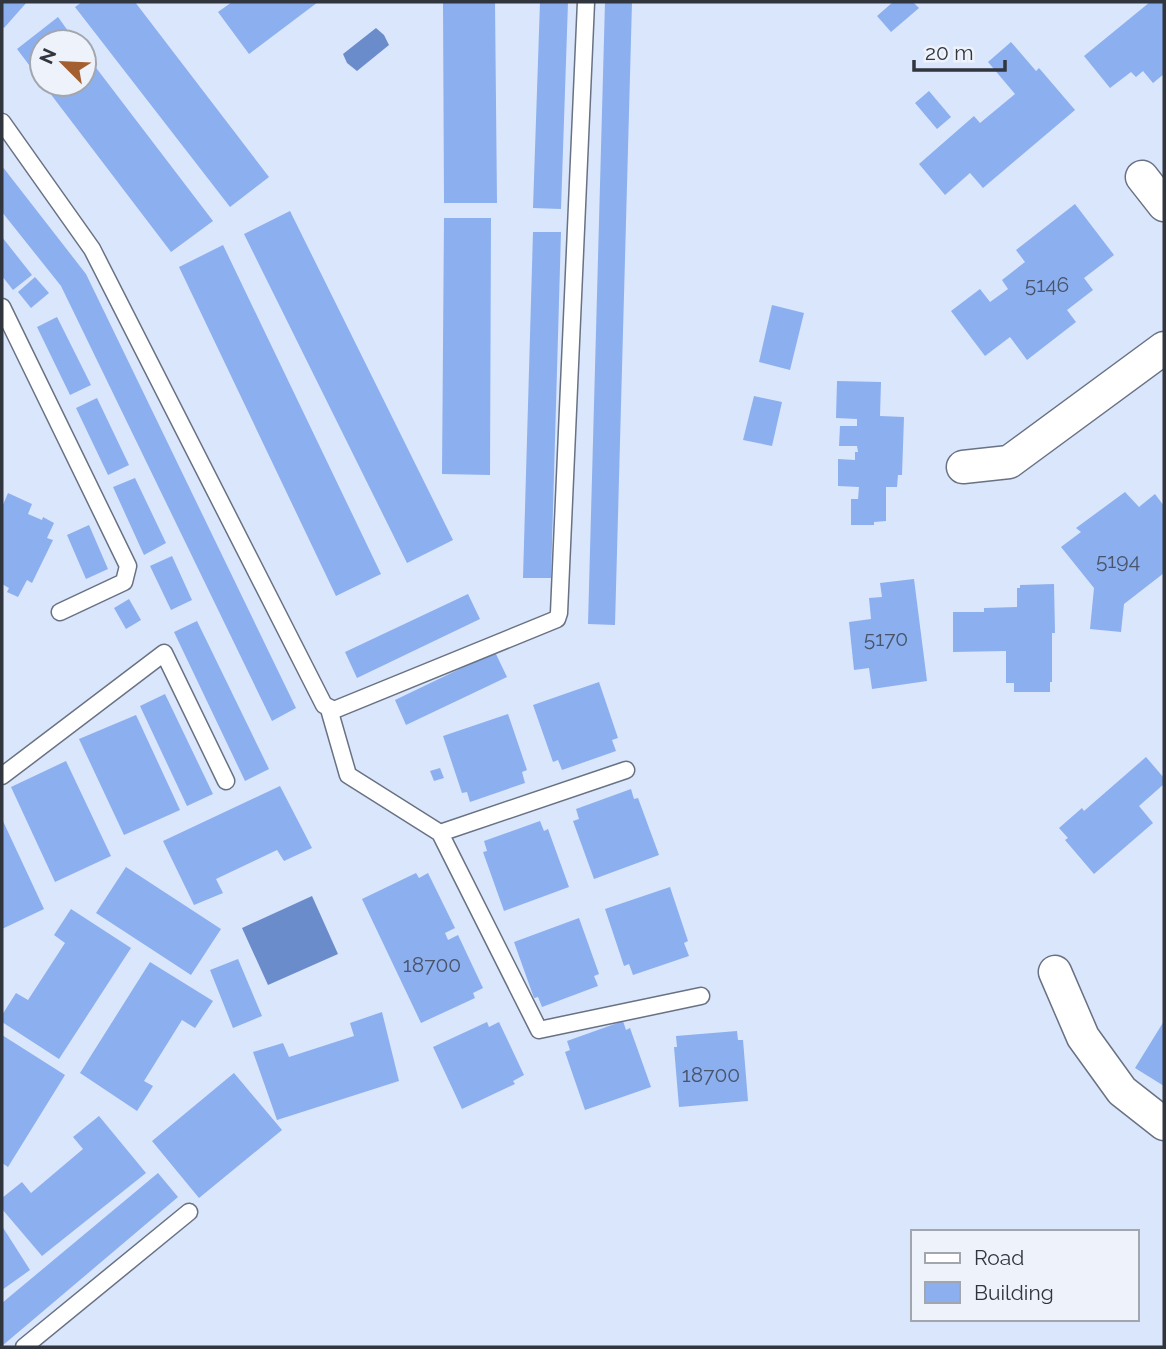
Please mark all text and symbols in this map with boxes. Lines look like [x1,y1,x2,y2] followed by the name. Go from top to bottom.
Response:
[28,28,98,98] north arrow
[914,28,1005,72] scale bar
[925,40,973,65] text: 20 m
[34,45,60,67] text: N
[1025,272,1069,297] house number: 5146
[1096,548,1140,573] house number: 5194
[864,626,908,651] house number: 5170
[403,952,461,977] house number: 18700
[682,1062,740,1087] house number: 18700
[911,1230,1138,1321] legend
[974,1245,1024,1270] text: Road
[974,1280,1054,1305] text: Building

